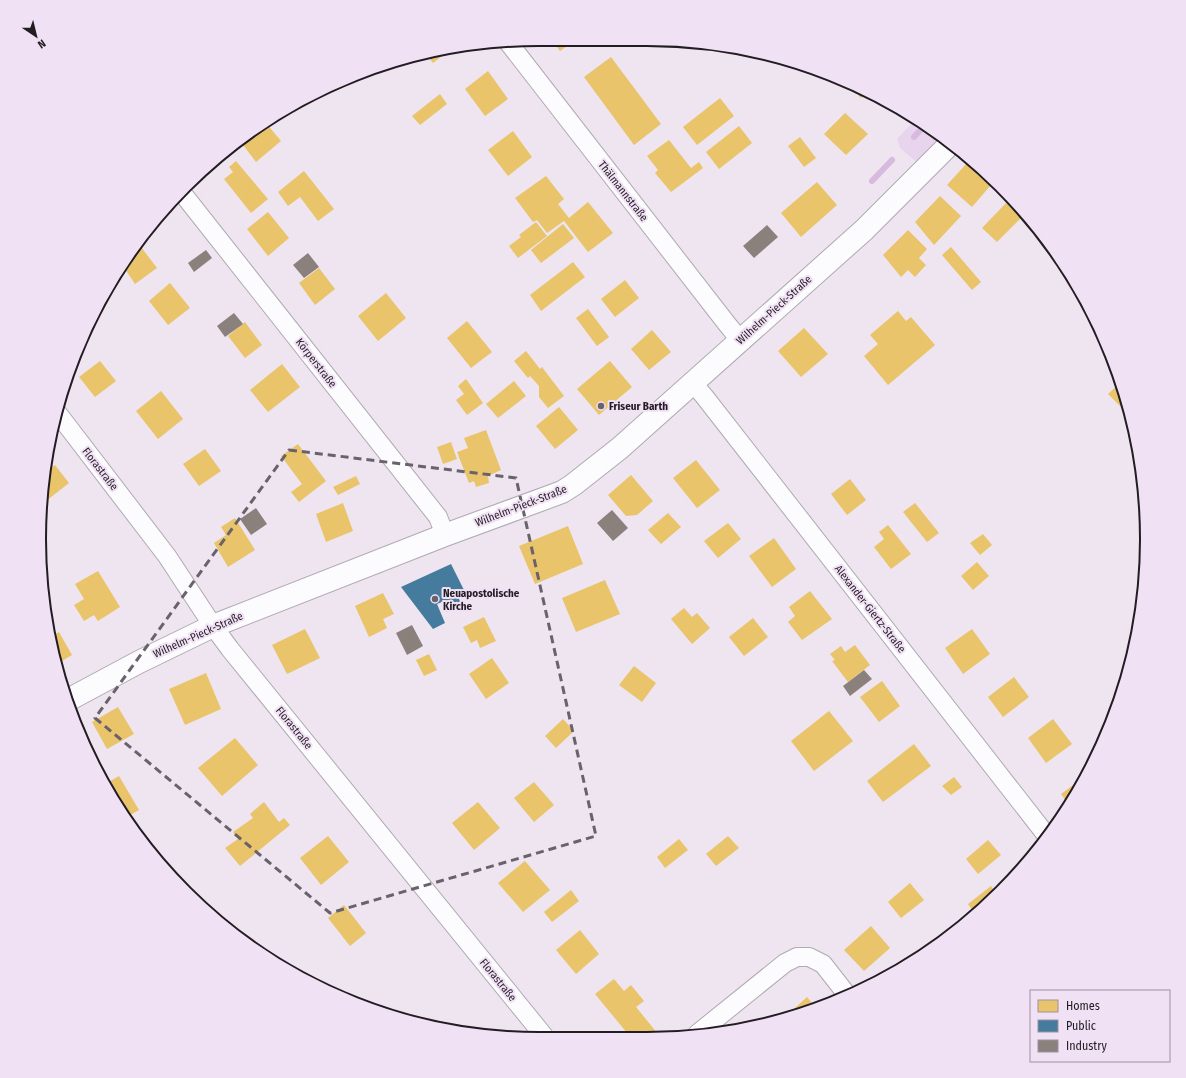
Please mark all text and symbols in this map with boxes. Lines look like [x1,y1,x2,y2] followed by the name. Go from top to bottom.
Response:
[16,16,56,56] north arrow
[35,37,48,51] text: N
[595,158,651,224] street label: Thälmannstraße
[734,273,814,347] street label: Wilhelm-Pieck-Straße
[293,336,339,390] street label: Körperstraße
[609,400,668,413] place label: Friseur Barth
[596,401,606,411] marker: Friseur Barth
[79,445,121,493] street label: Florastraße
[473,483,569,529] street label: Wilhelm-Pieck-Straße
[832,563,908,655] street label: Alexander-Giertz-Straße
[443,587,520,613] place label: Neuapostolische Kirche
[430,594,440,604] marker: Neuapostolische Kirche
[151,609,245,661] street label: Wilhelm-Pieck-Straße
[273,704,315,752] street label: Florastraße
[477,956,519,1004] street label: Florastraße
[1030,990,1170,1062] legend
[1066,999,1100,1013] text: Homes
[1066,1019,1096,1033] text: Public
[1066,1039,1107,1053] text: Industry

